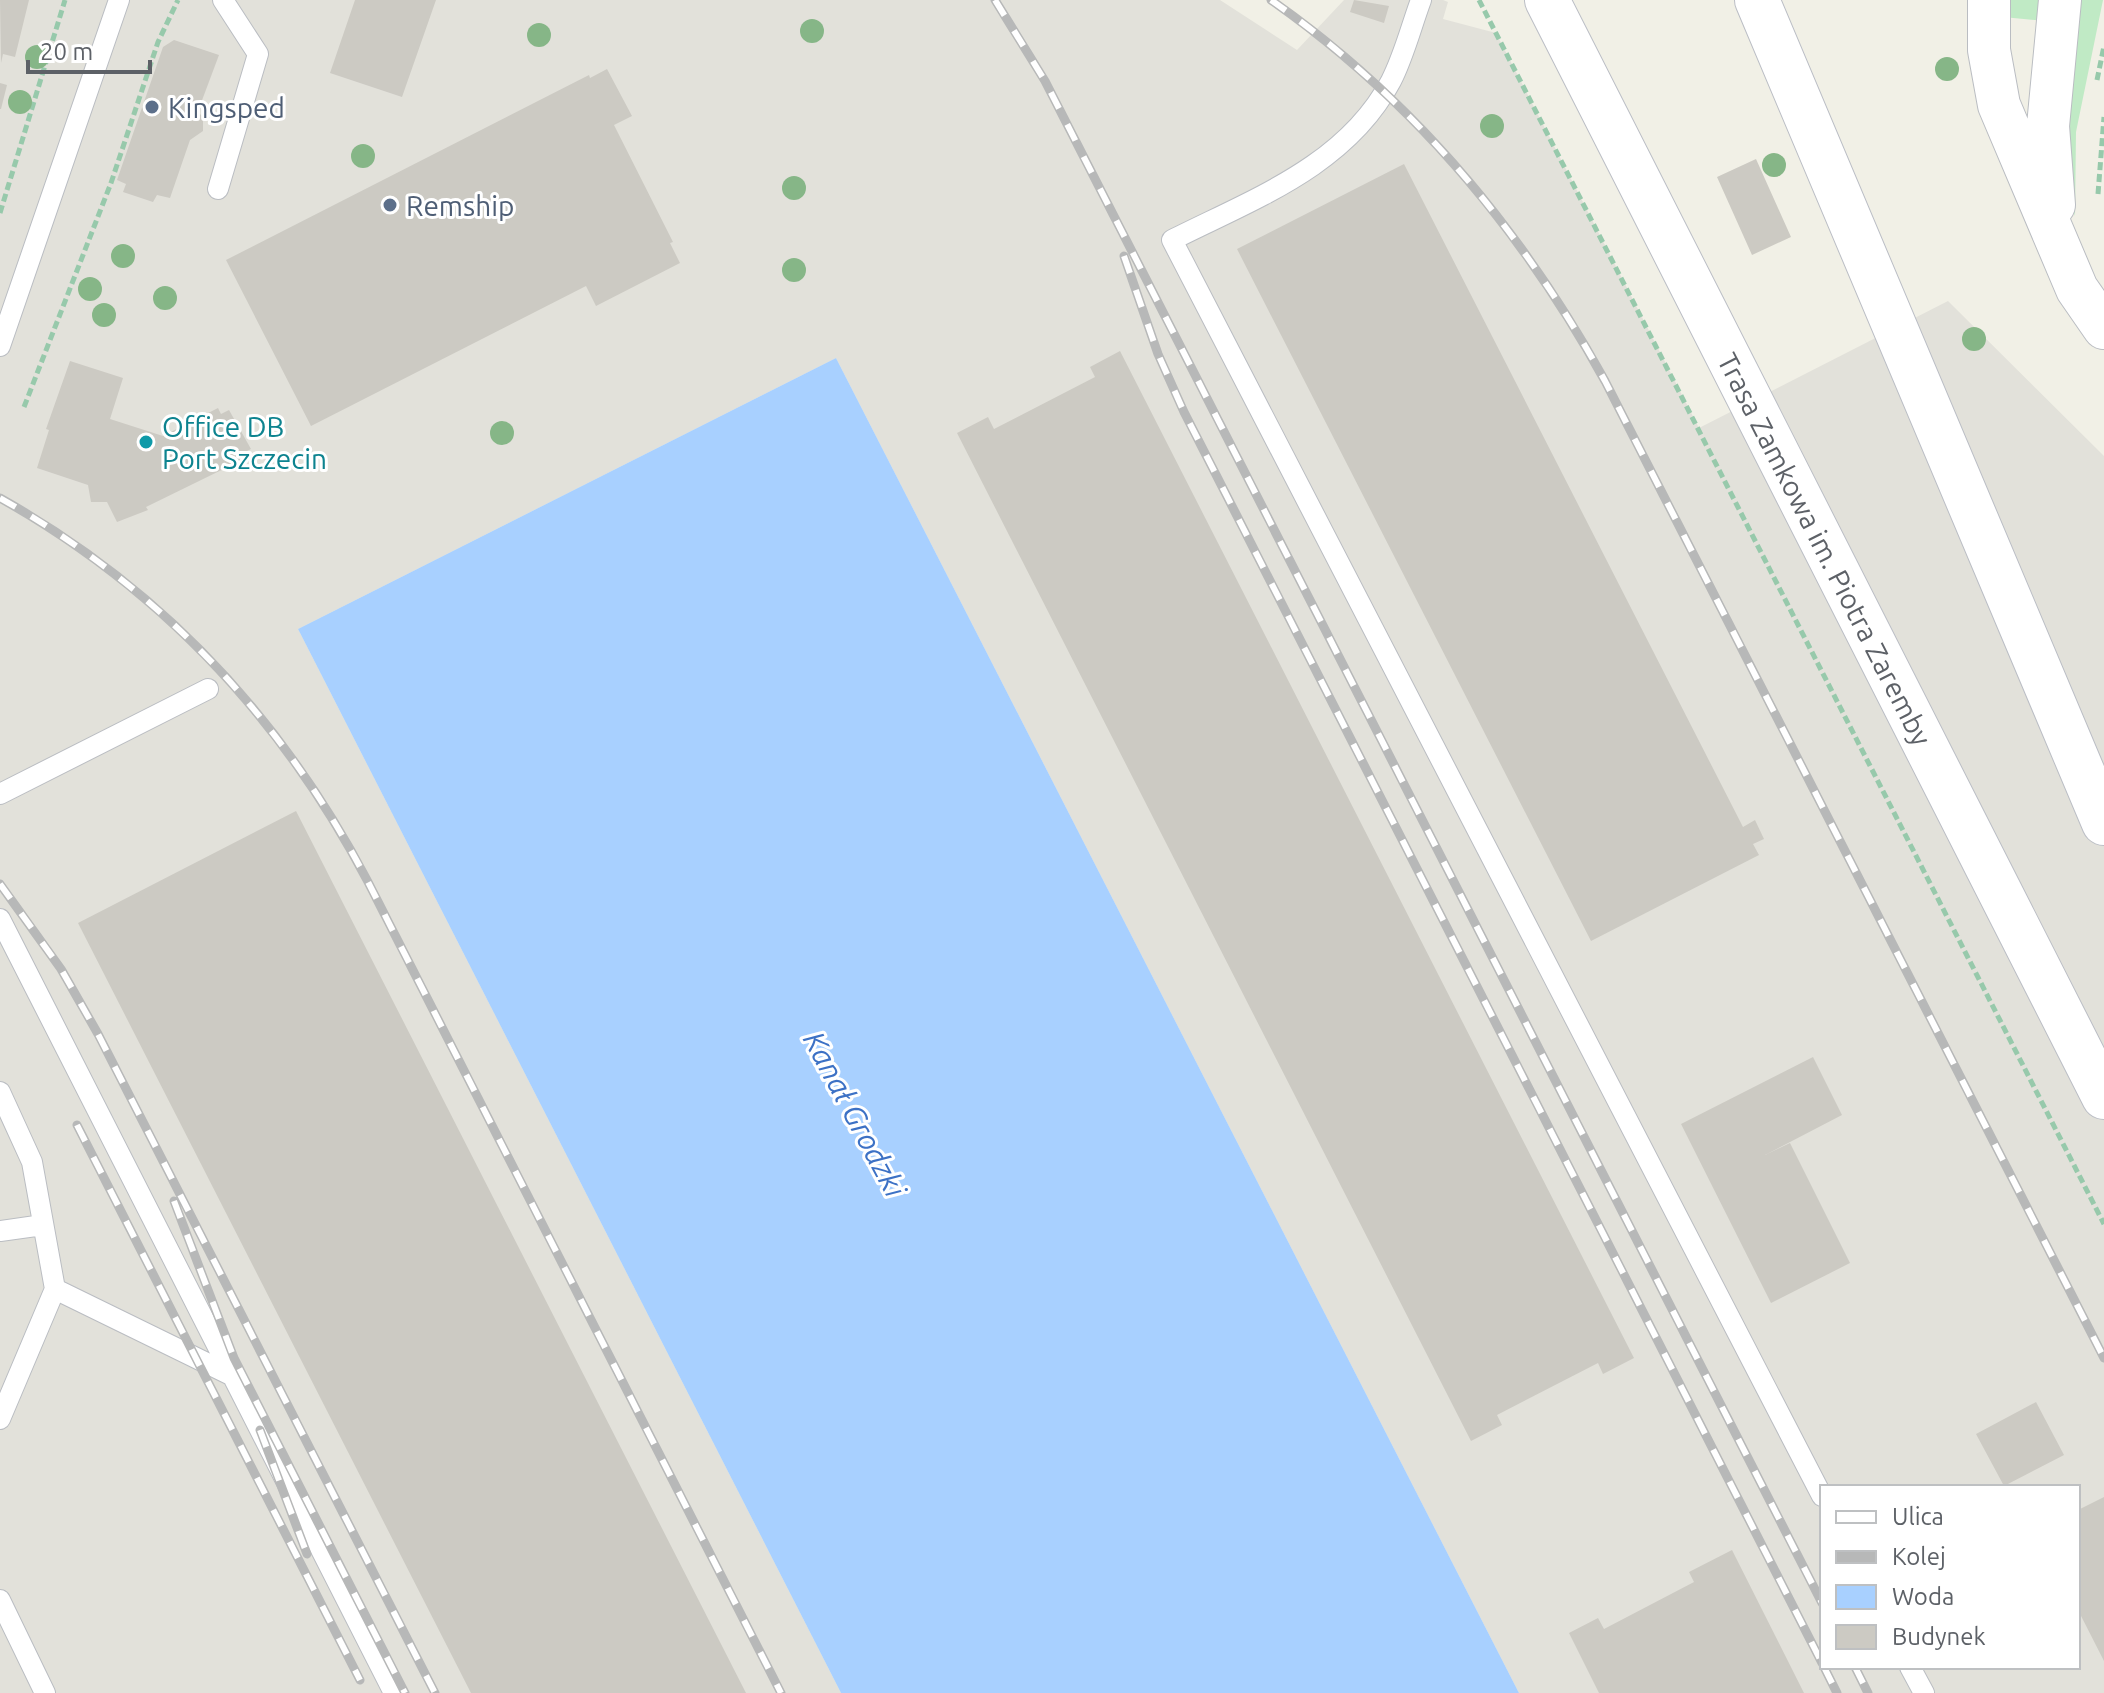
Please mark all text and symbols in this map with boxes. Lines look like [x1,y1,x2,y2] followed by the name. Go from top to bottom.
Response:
[28,24,150,74] scale bar
[40,38,93,65] text: 20 m
[168,92,285,123] place label: Kingsped
[143,98,161,116] marker: Kingsped
[406,190,514,221] place label: Remship
[381,196,399,214] marker: Remship
[1712,348,1938,750] street label: Trasa Zamkowa im. Piotra Zaremby
[162,411,327,474] place label: Office DB Port Szczecin
[137,433,155,451] marker: Office DB Port Szczecin
[797,1025,914,1204] water label: Kanał Grodzki
[1820,1485,2080,1669] legend
[1892,1503,1944,1530] text: Ulica
[1892,1543,1946,1570] text: Kolej
[1892,1583,1954,1610] text: Woda
[1892,1623,1986,1650] text: Budynek

